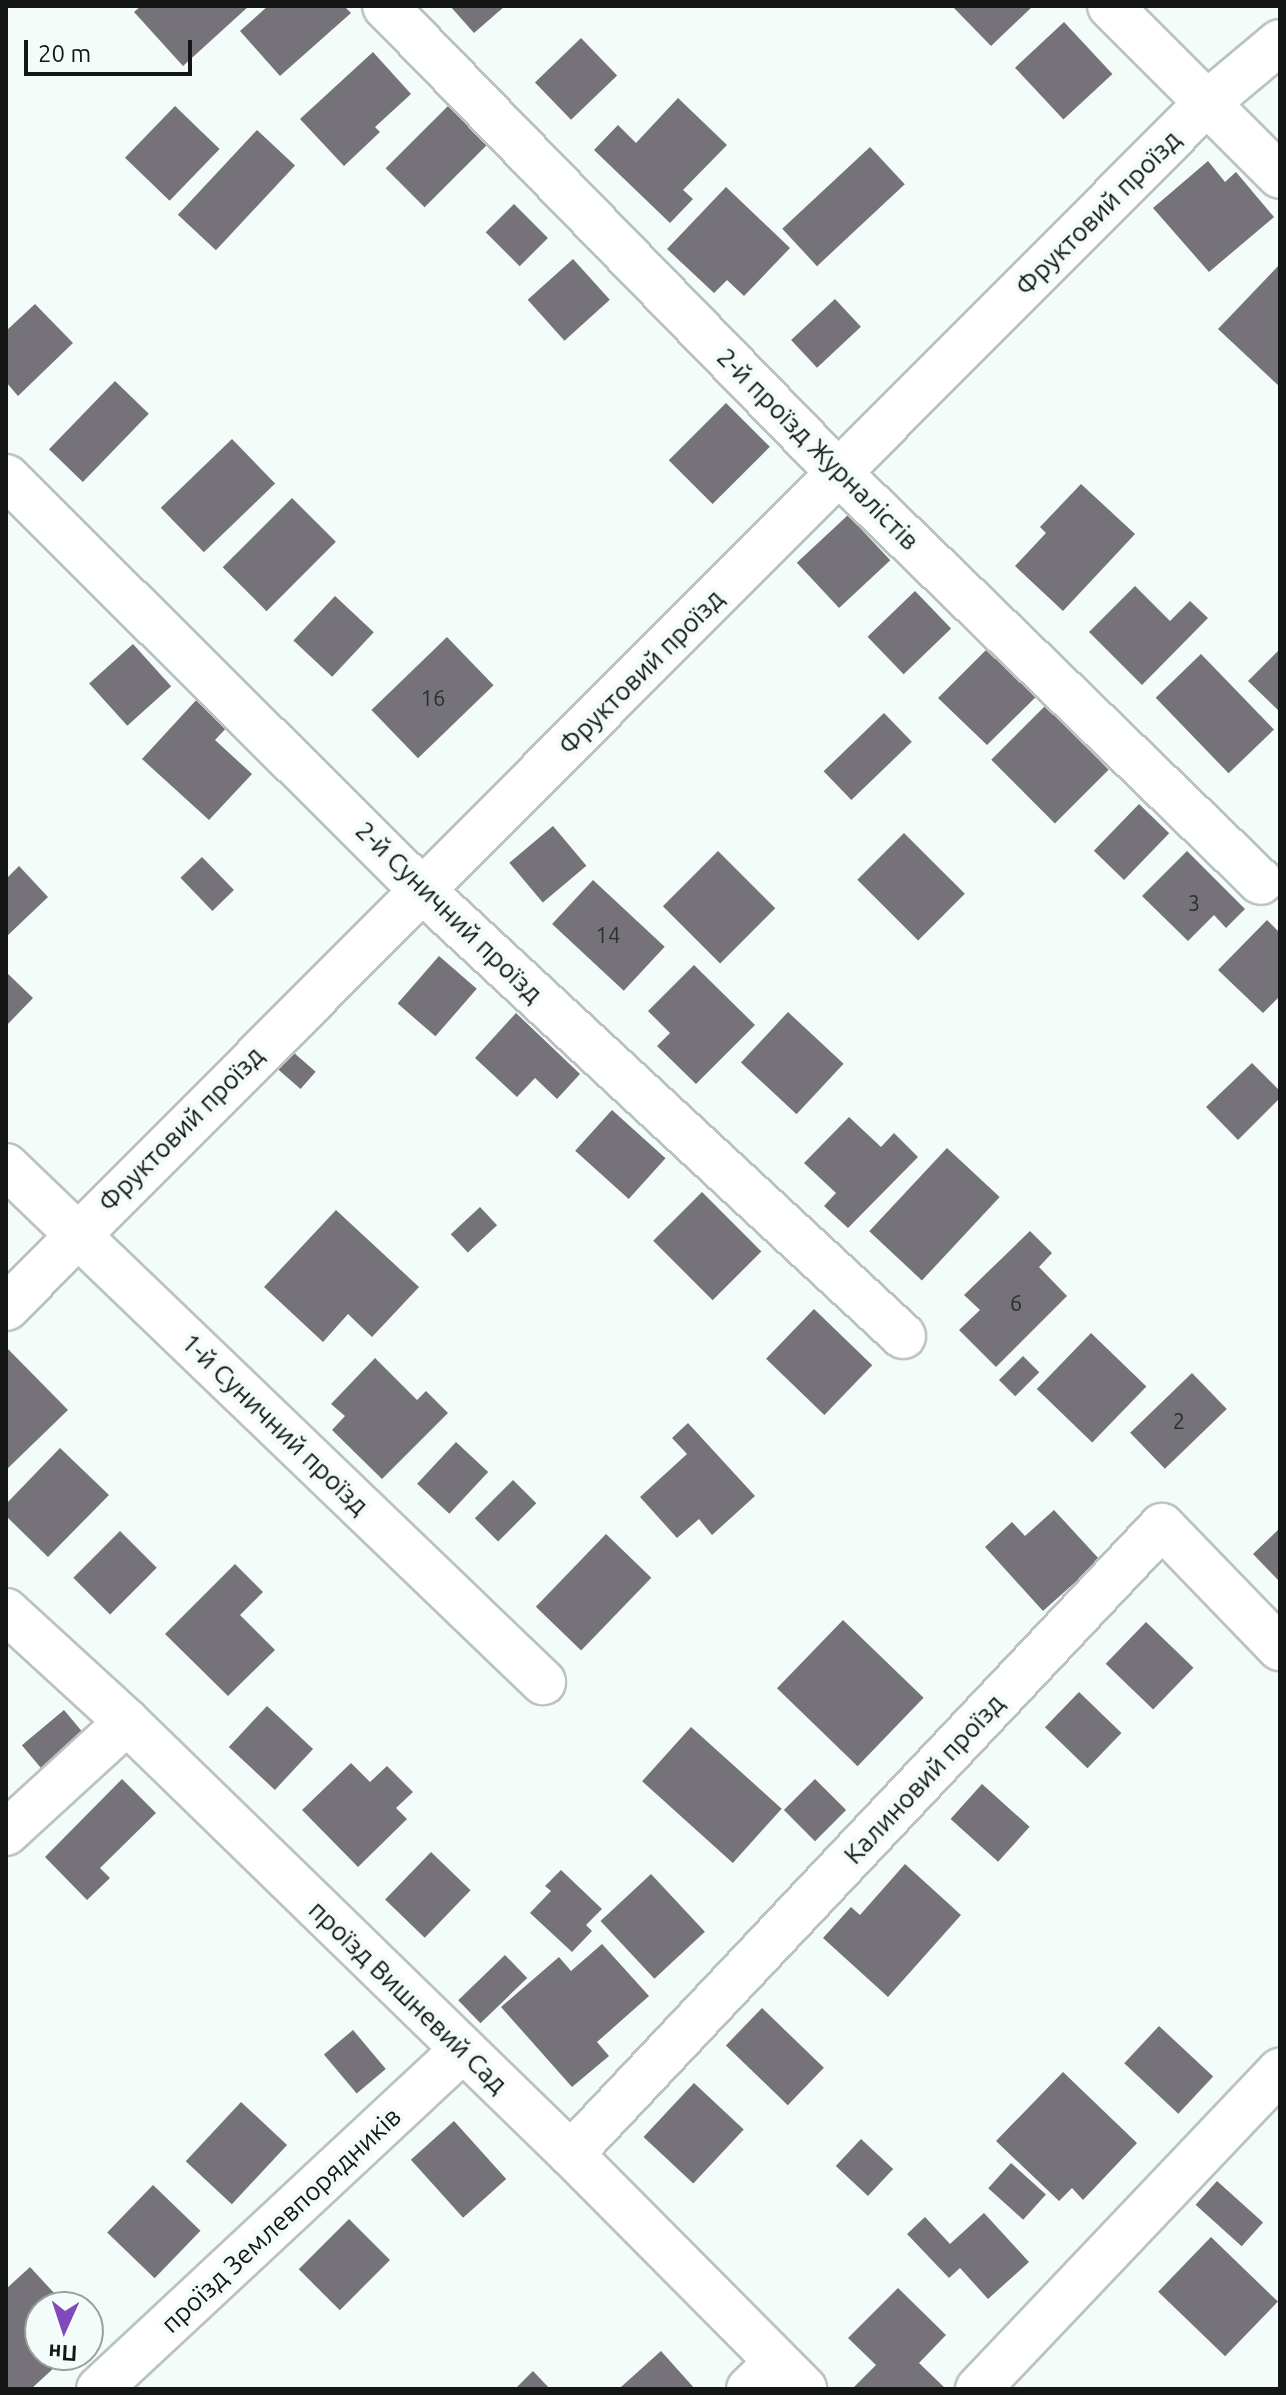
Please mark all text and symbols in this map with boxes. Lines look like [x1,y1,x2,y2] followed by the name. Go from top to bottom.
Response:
[28,24,196,74] scale bar
[38,40,91,67] text: 20 m
[1009,124,1187,302] street label: Фруктовий проїзд
[710,341,926,557] street label: 2-й проїзд Журналістів
[552,583,730,761] street label: Фруктовий проїзд
[421,685,445,711] house number: 16
[349,815,549,1009] street label: 2-й Суничний проїзд
[1188,890,1200,916] house number: 3
[596,922,620,948] house number: 14
[92,1040,270,1218] street label: Фруктовий проїзд
[1010,1290,1022,1316] house number: 6
[175,1327,375,1521] street label: 1-й Суничний проїзд
[1173,1408,1185,1434] house number: 2
[837,1688,1011,1870] street label: Калиновий проїзд
[302,1894,514,2100] street label: проїзд Вишневий Сад
[155,2101,407,2339] street label: проїзд Землевпорядників
[24,2291,104,2371] north arrow
[48,2340,78,2367] text: Пн

